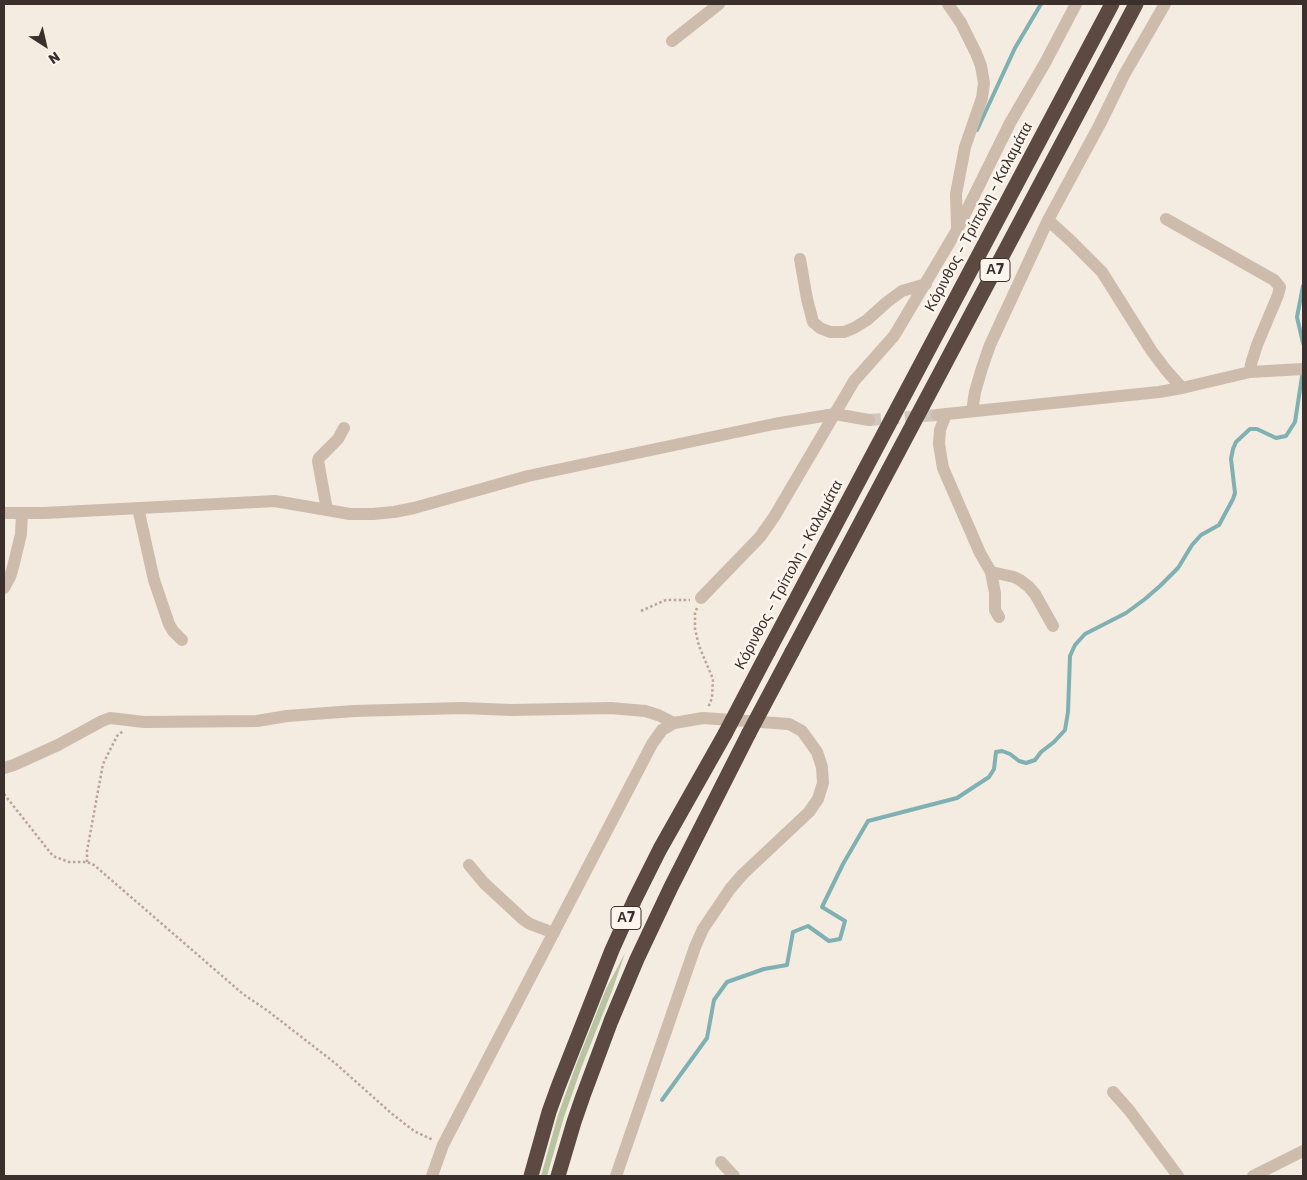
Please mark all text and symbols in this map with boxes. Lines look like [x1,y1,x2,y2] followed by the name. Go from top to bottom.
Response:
[20,20,70,70] north arrow
[45,48,63,68] text: N
[921,119,1037,315] street label: Κόρινθος - Τρίπολη - Καλαμάτα
[980,258,1010,282] road number: Α7
[731,477,847,673] street label: Κόρινθος - Τρίπολη - Καλαμάτα
[611,906,641,930] road number: Α7

